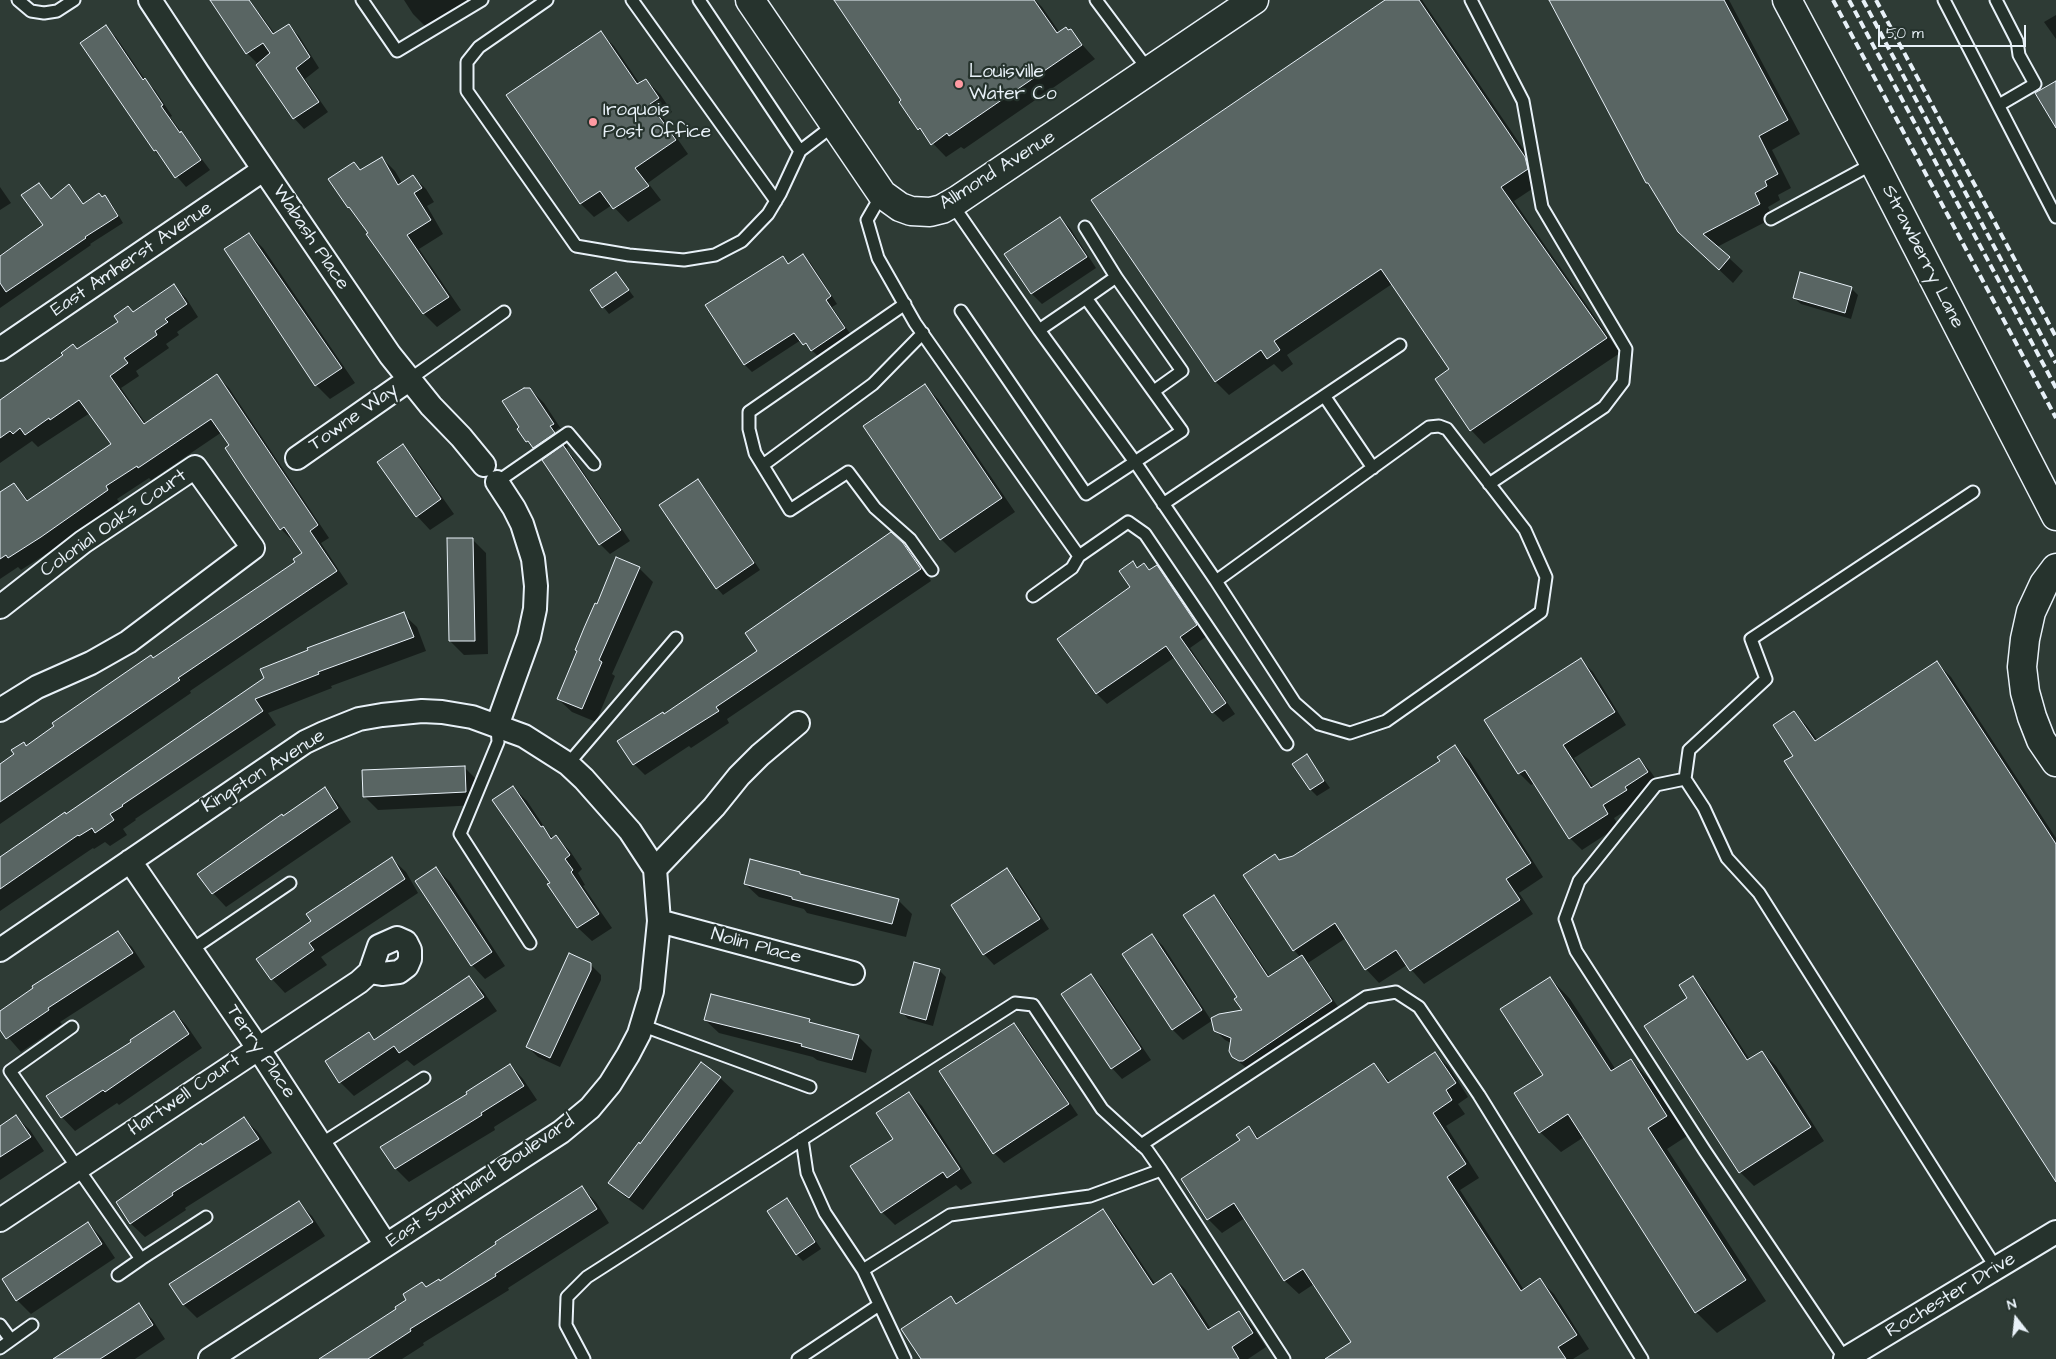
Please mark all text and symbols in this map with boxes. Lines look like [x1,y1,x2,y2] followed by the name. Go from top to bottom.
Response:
[1881,15,2028,47] scale bar
[1886,23,1924,44] text: 50 m
[969,62,1057,106] place label: Louisville Water Co
[953,78,965,90] marker: Louisville Water Co
[603,100,711,144] place label: Iroquois Post Office
[587,116,599,128] marker: Iroquois Post Office
[936,126,1060,216] street label: Allmond Avenue
[267,181,353,295] street label: Wabash Place
[1876,181,1968,333] street label: Strawberry Lane
[47,198,217,322] street label: East Amherst Avenue
[305,379,403,457] street label: Towne Way
[36,465,192,583] street label: Colonial Oaks Court
[198,725,330,819] street label: Kingston Avenue
[708,924,804,970] street label: Nolin Place
[220,1001,300,1103] street label: Terry Place
[125,1050,245,1142] street label: Hartwell Court
[383,1111,579,1253] street label: East Southland Boulevard
[1882,1248,2020,1344] street label: Rochester Drive
[1991,1294,2041,1344] north arrow
[2005,1294,2019,1315] text: N

